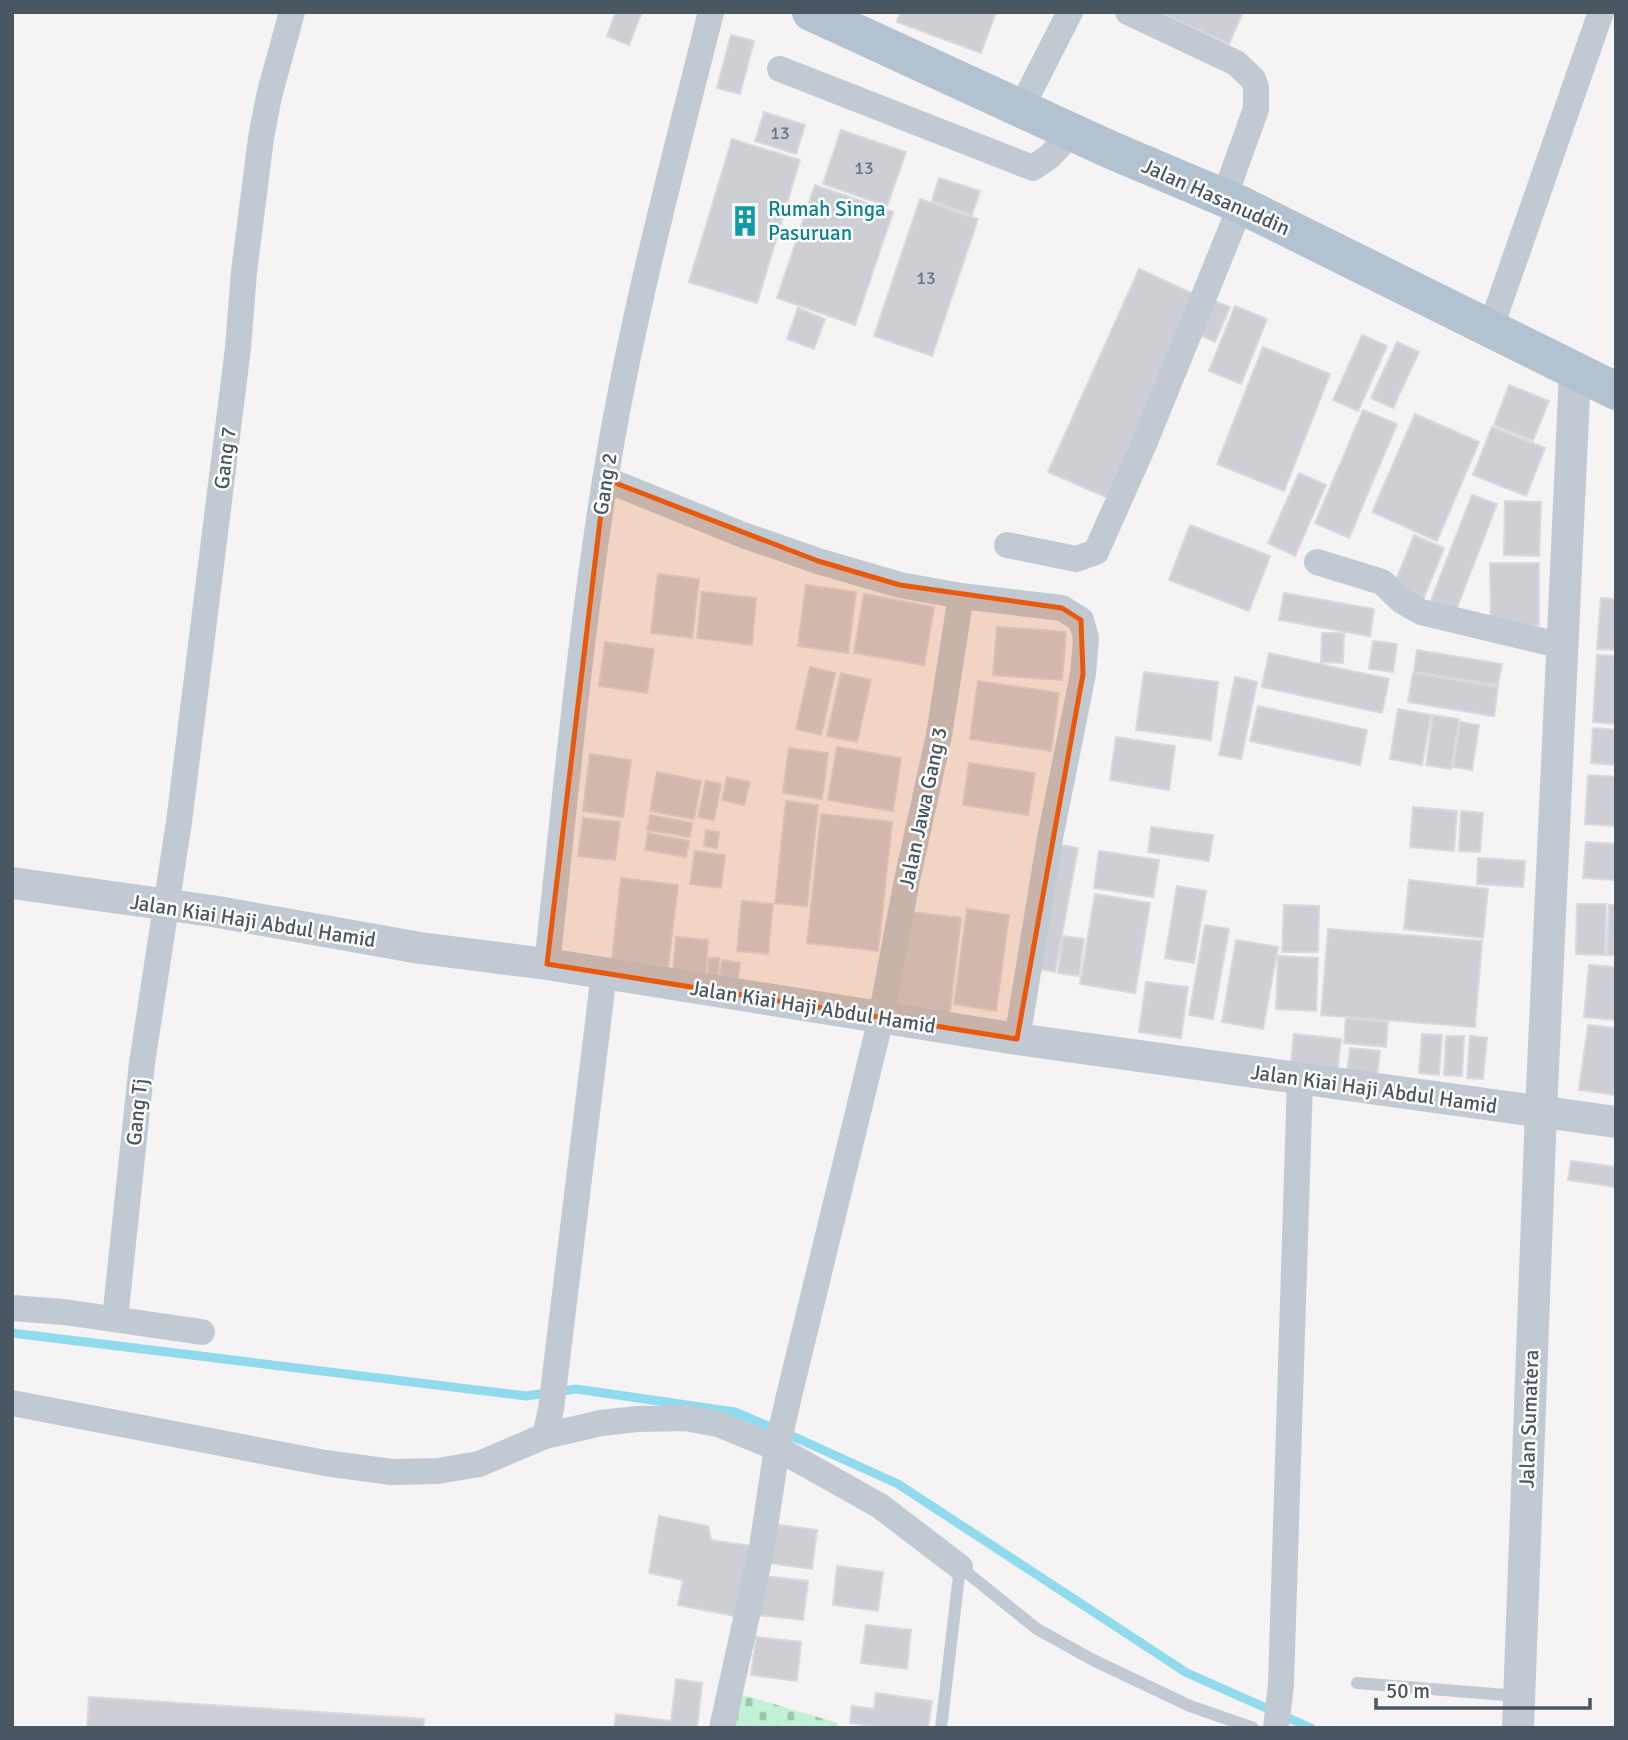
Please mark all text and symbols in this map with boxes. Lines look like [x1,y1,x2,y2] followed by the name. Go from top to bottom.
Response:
[770,122,790,144] house number: 13
[1138,153,1294,241] street label: Jalan Hasanuddin
[854,157,874,179] house number: 13
[768,196,886,246] place label: Rumah Singa Pasuruan
[728,204,762,238] building icon: Rumah Singa Pasuruan
[916,267,936,289] house number: 13
[208,425,242,491] street label: Gang 7
[587,451,623,517] street label: Gang 2
[893,725,953,891] street label: Jalan Jawa Gang 3
[128,889,378,953] street label: Jalan Kiai Haji Abdul Hamid
[688,975,938,1039] street label: Jalan Kiai Haji Abdul Hamid
[1249,1059,1499,1119] street label: Jalan Kiai Haji Abdul Hamid
[121,1077,153,1147] street label: Gang Tj
[1514,1349,1544,1489] street label: Jalan Sumatera
[1376,1666,1590,1710] scale bar
[1386,1678,1430,1704] text: 50 m

